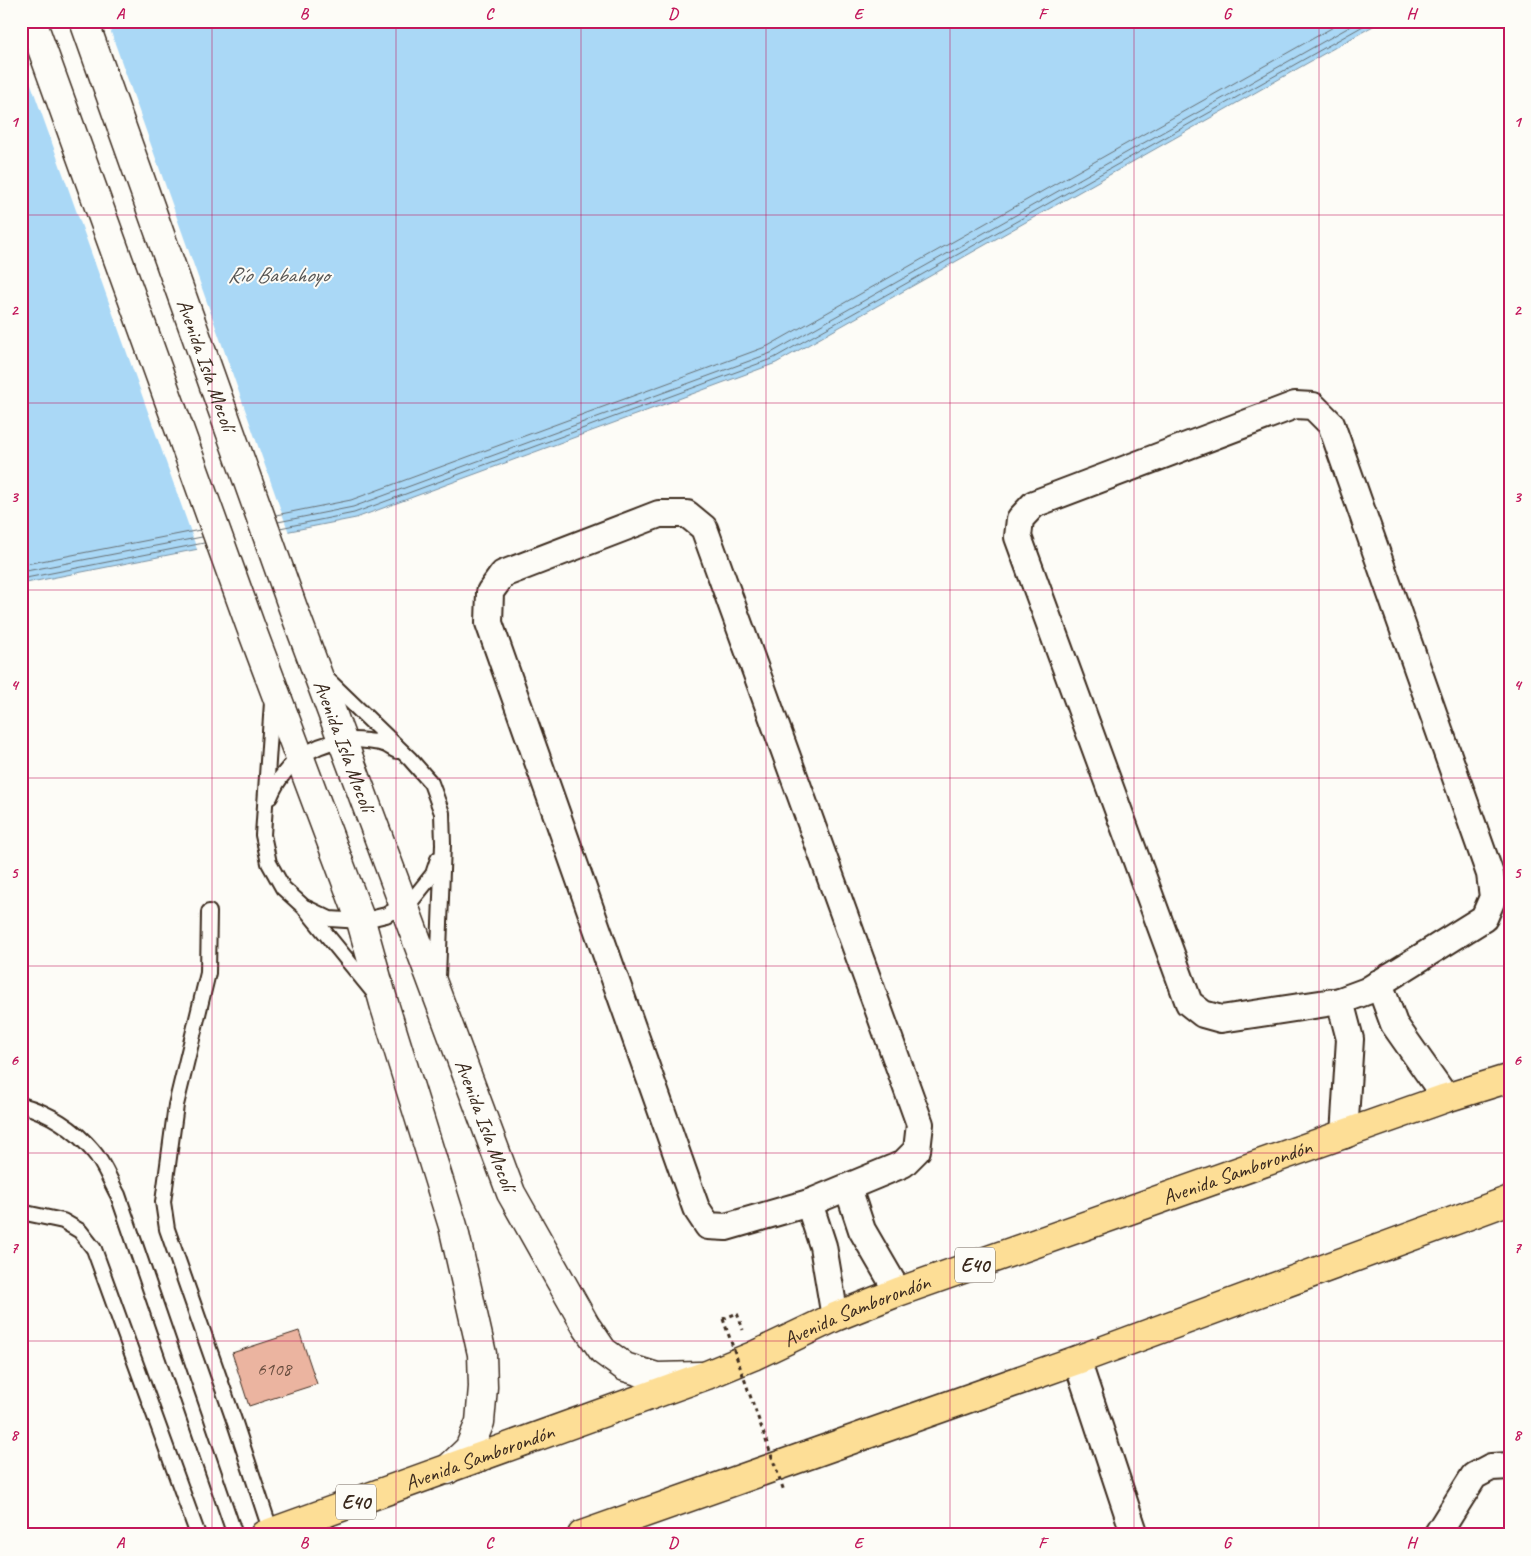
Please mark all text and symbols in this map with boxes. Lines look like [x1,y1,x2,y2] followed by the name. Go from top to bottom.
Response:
[116,4,126,24] text: A
[300,4,310,24] text: B
[485,4,495,24] text: C
[668,4,679,24] text: D
[854,4,865,24] text: E
[1038,4,1049,24] text: F
[1223,4,1233,24] text: G
[1406,4,1418,24] text: H
[10,112,19,132] text: 1
[1513,112,1522,132] text: 1
[228,261,333,289] water label: Río Babahoyo
[171,295,243,438] street label: Avenida Isla Mocolí
[10,300,19,320] text: 2
[1513,300,1522,320] text: 2
[10,487,19,507] text: 3
[1513,487,1522,507] text: 3
[10,675,19,695] text: 4
[1513,675,1522,695] text: 4
[308,676,382,819] street label: Avenida Isla Mocolí
[11,863,20,883] text: 5
[1514,863,1523,883] text: 5
[10,1050,19,1070] text: 6
[1513,1050,1522,1070] text: 6
[449,1056,523,1198] street label: Avenida Isla Mocolí
[1159,1133,1316,1210] street label: Avenida Samborondón
[10,1238,19,1258] text: 7
[1513,1238,1522,1258] text: 7
[955,1248,995,1282] road number: E40
[779,1269,934,1353] street label: Avenida Samborondón
[257,1357,294,1381] house number: 6108
[401,1418,558,1496] street label: Avenida Samborondón
[10,1425,19,1445] text: 8
[1513,1425,1522,1445] text: 8
[336,1484,376,1520] road number: E40
[116,1533,126,1553] text: A
[300,1533,310,1553] text: B
[485,1533,495,1553] text: C
[668,1533,679,1553] text: D
[854,1533,865,1553] text: E
[1038,1533,1049,1553] text: F
[1223,1533,1233,1553] text: G
[1406,1533,1418,1553] text: H

